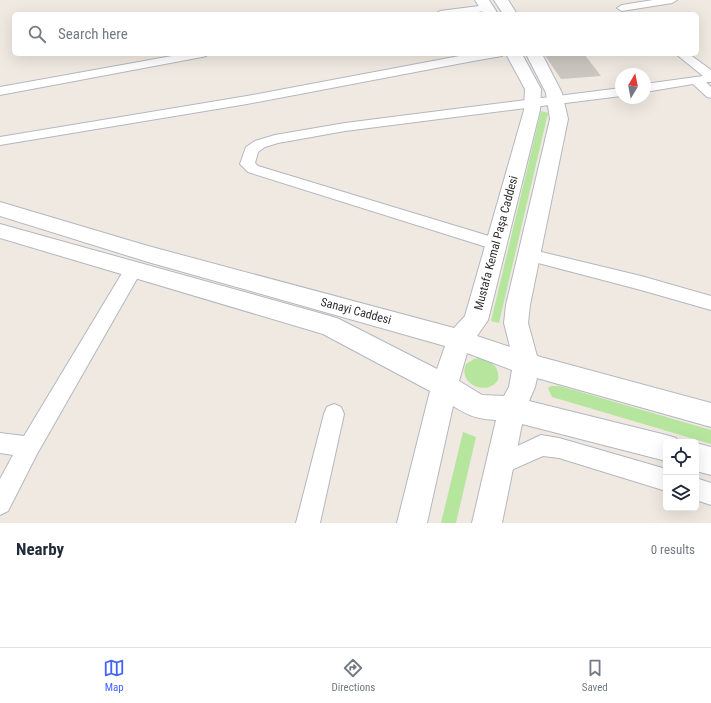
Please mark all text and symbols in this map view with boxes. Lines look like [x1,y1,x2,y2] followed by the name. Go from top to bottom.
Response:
[12,12,699,56] search box
[26,23,48,45] icon: search
[58,25,128,43] text: Search here
[615,68,651,104] north arrow
[471,174,521,312] street label: Mustafa Kemal Paşa Caddesi
[319,295,393,327] street label: Sanayi Caddesi
[663,439,699,511] map controls
[663,439,699,475] button: locate
[663,475,699,511] button: layers
[16,539,64,559] text: Nearby
[651,542,695,557] text: 0 results
[103,657,125,694] tab: Map
[331,657,375,694] tab: Directions
[582,657,608,694] tab: Saved

